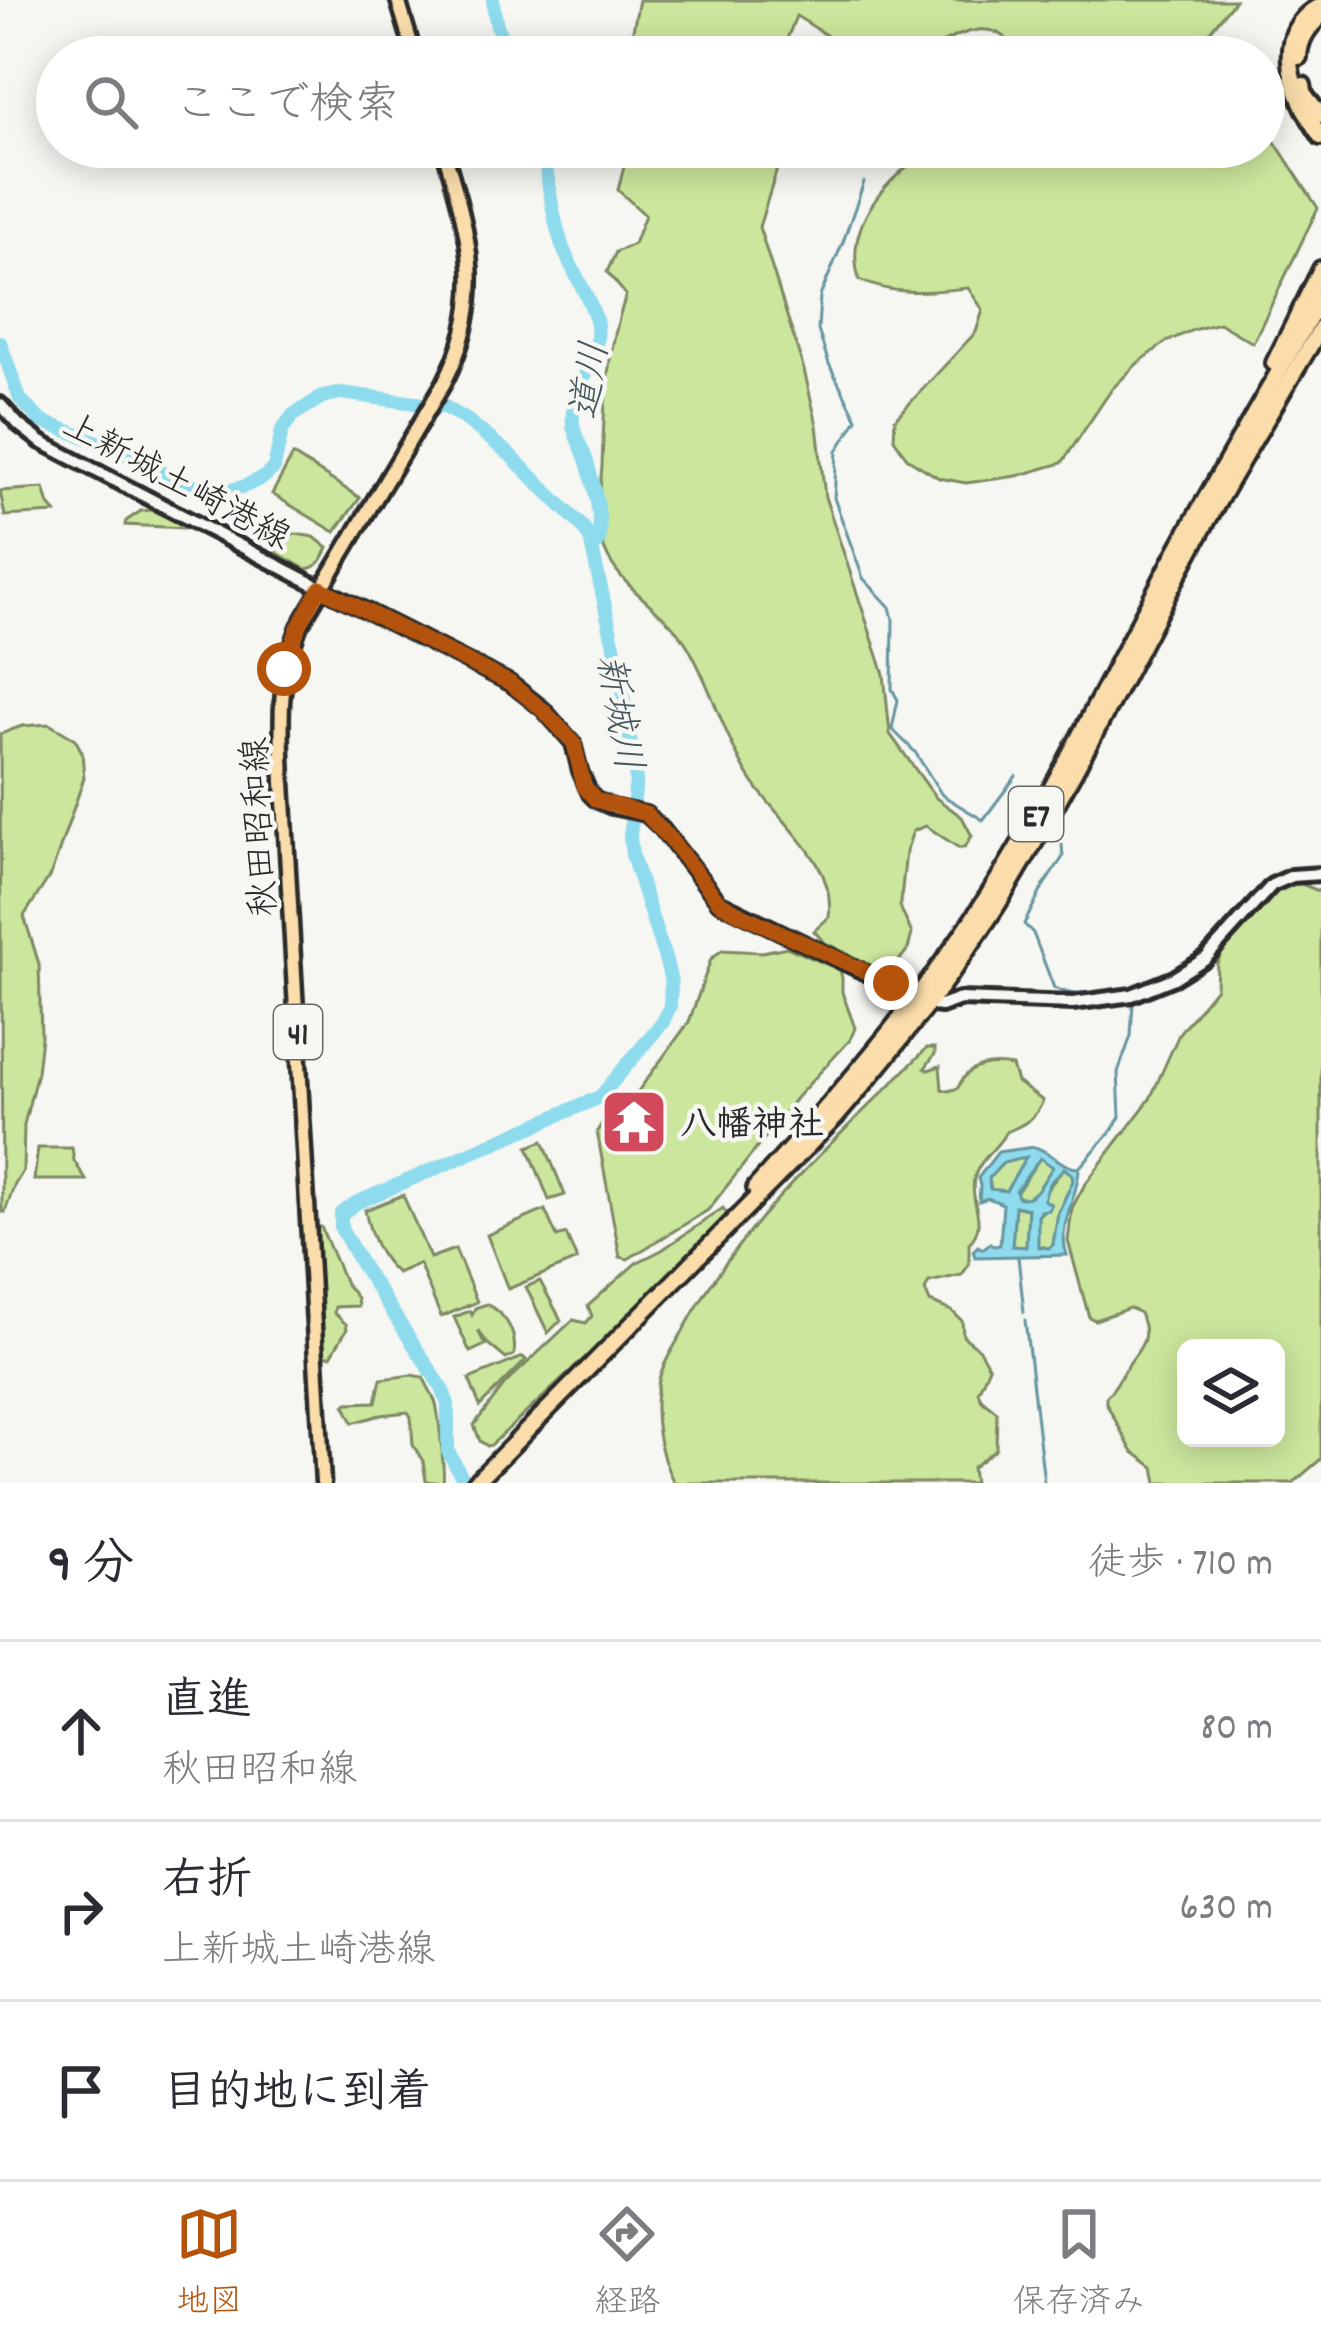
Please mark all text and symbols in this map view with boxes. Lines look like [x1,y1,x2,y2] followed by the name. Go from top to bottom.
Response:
[36,36,1285,168] search box
[78,69,144,135] icon: search
[174,76,399,140] text: ここで検索
[560,338,627,424] water label: 道川
[52,402,299,566] street label: 上新城土崎港線
[257,642,311,696] route start
[578,651,653,776] water label: 新城川
[232,735,294,918] street label: 秋田昭和線
[1009,787,1063,841] road number: E7
[864,956,918,1010] route end
[274,1005,322,1059] road number: 41
[599,1087,669,1157] temple icon: 八幡神社
[680,1102,824,1154] place label: 八幡神社
[1177,1339,1285,1447] map controls
[1177,1339,1285,1447] button: layers
[48,1532,134,1604] text: 9 分
[1088,1539,1273,1594] text: 徒歩 · 710 m
[162,1672,252,1736] text: 直進
[48,1698,114,1764] icon: ahead
[1200,1703,1273,1758] text: 80 m
[162,1746,357,1801] text: 秋田昭和線
[162,1852,252,1916] text: 右折
[48,1878,114,1944] icon: right
[1180,1883,1273,1938] text: 630 m
[162,1926,435,1981] text: 上新城土崎港線
[48,2058,114,2124] icon: arrive
[162,2064,432,2128] text: 目的地に到着
[176,2201,242,2328] tab: 地図
[594,2201,660,2328] tab: 経路
[1013,2201,1145,2328] tab: 保存済み

